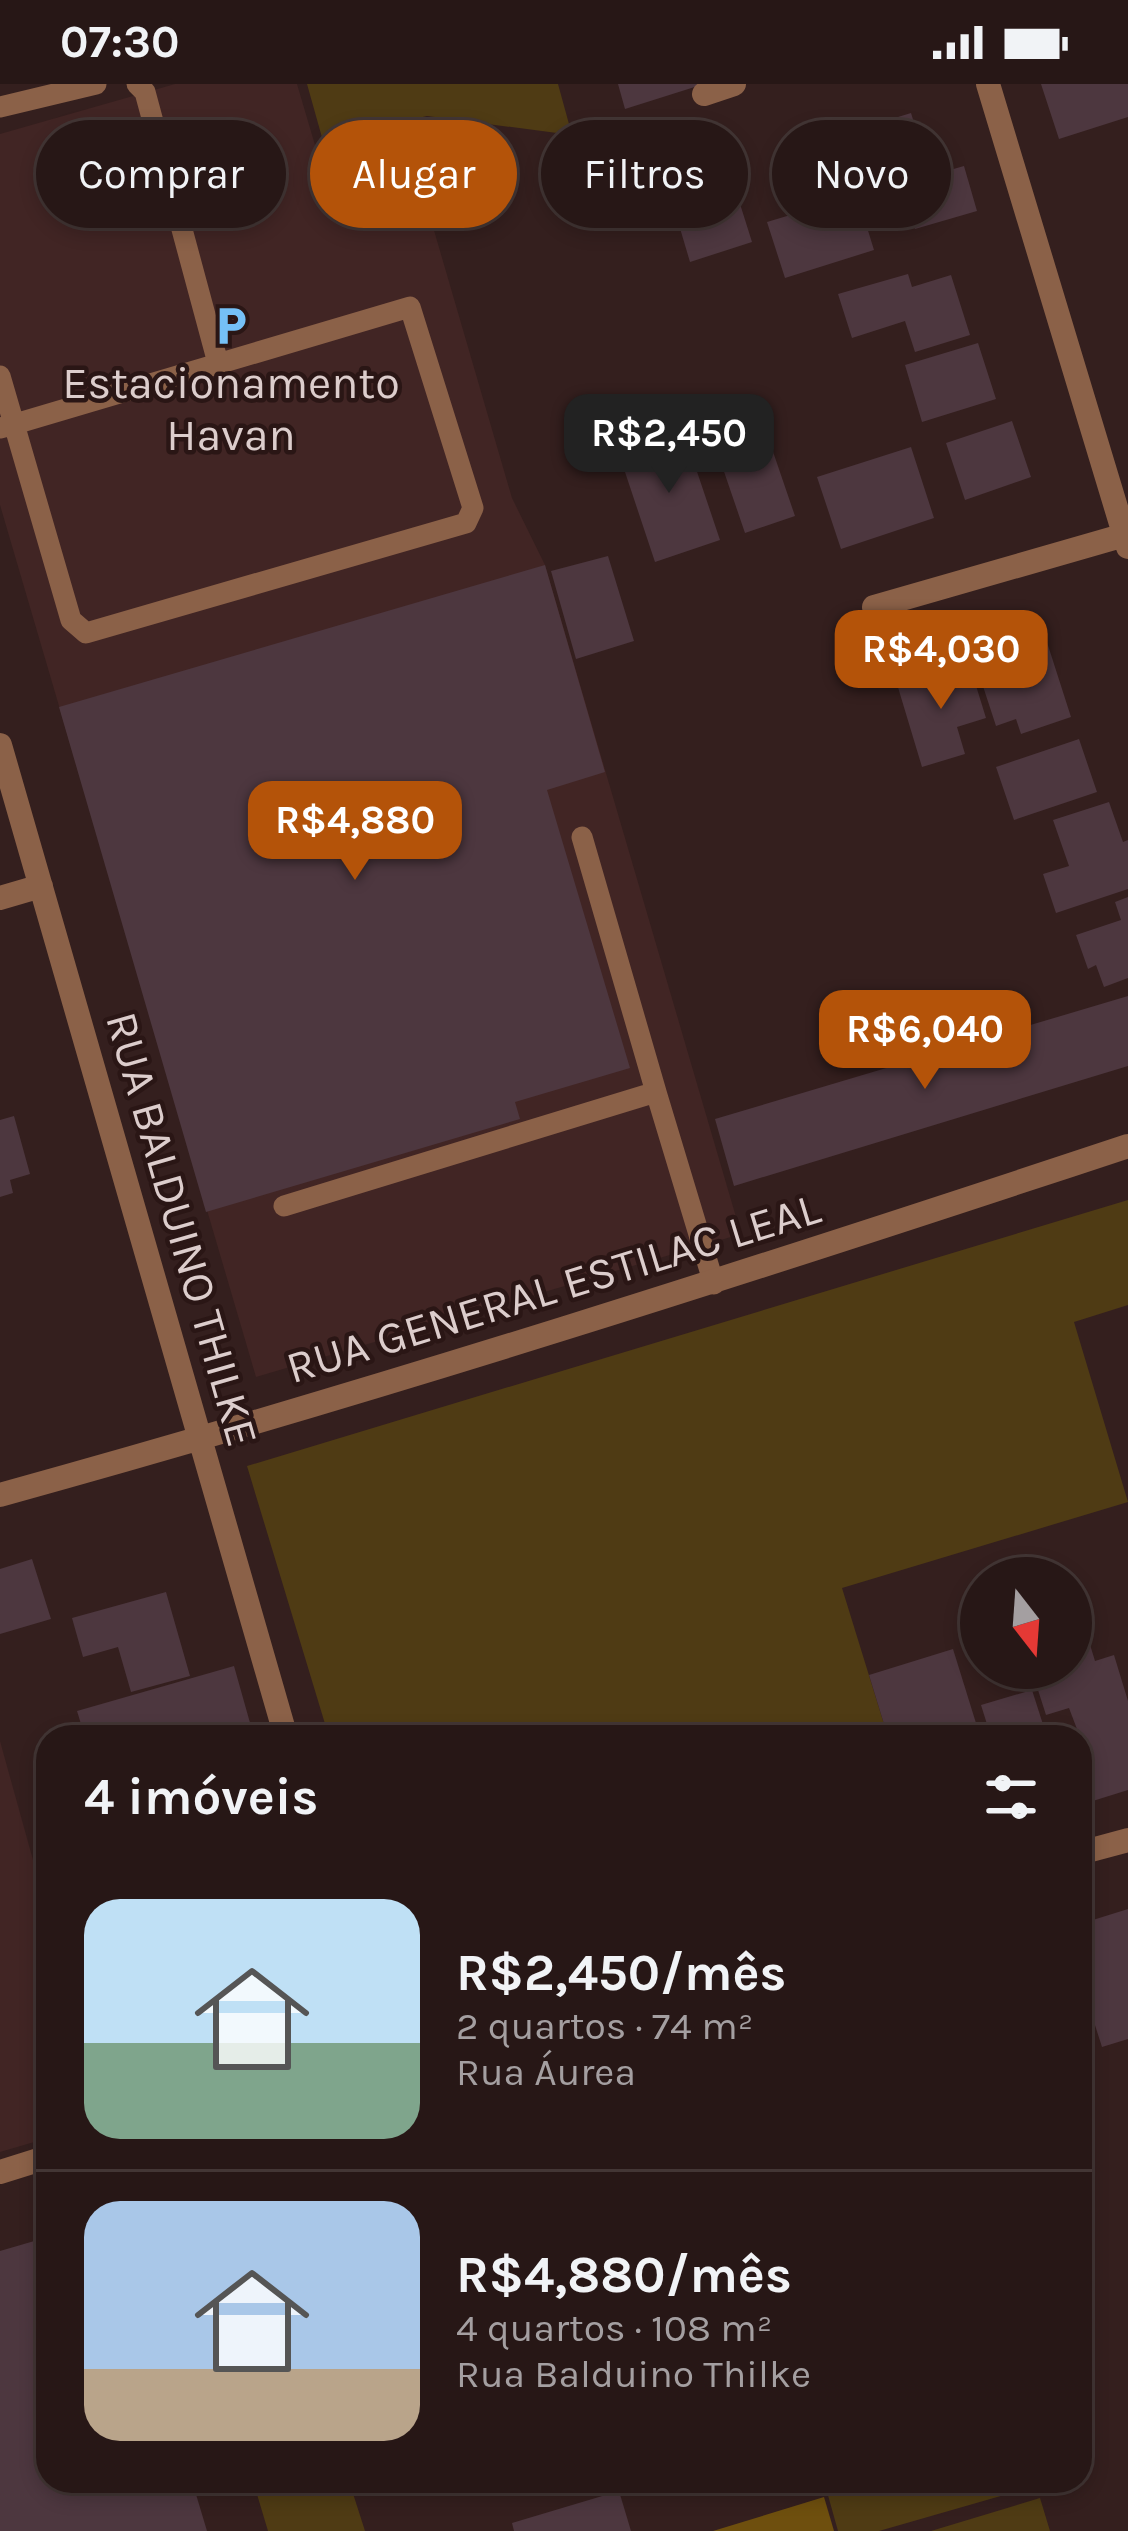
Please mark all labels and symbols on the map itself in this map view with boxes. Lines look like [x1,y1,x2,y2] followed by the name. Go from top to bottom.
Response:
[208,303,254,349] parking icon: Estacionamento Havan
[62,357,400,461] place label: Estacionamento Havan
[558,394,780,496] pin: R$2,450
[830,610,1052,712] pin: R$4,030
[244,781,466,883] pin: R$4,880
[814,990,1036,1092] pin: R$6,040
[95,1006,269,1452] street label: RUA BALDUINO THILKE
[280,1182,826,1394] street label: RUA GENERAL ESTILAC LEAL
[960,1557,1092,1689] north arrow

